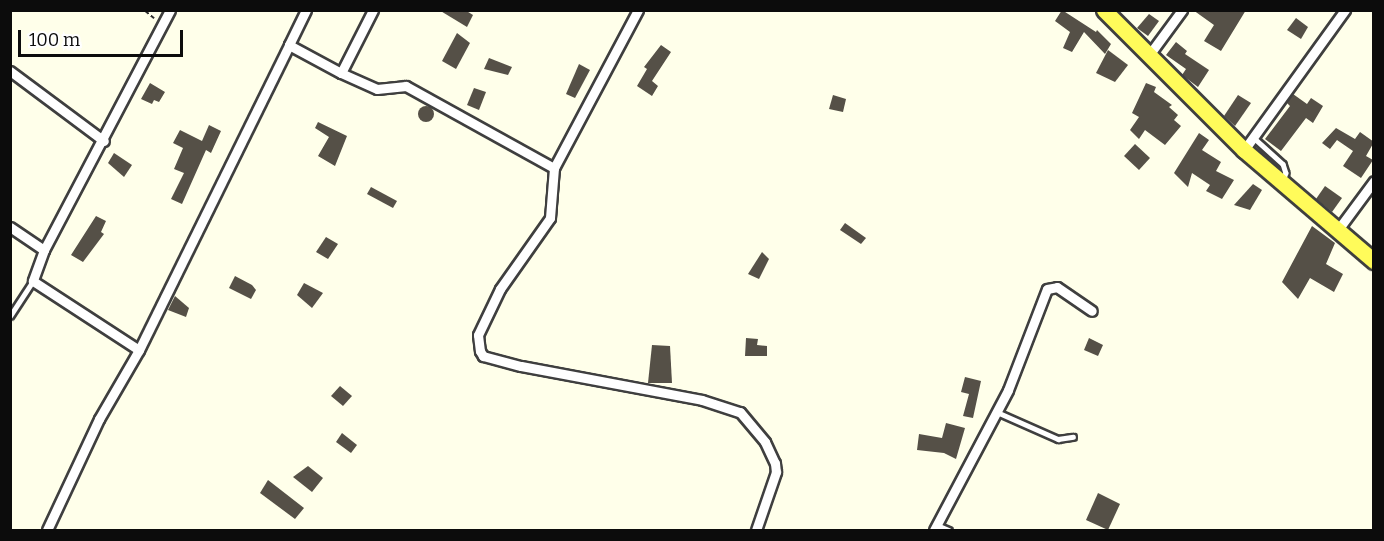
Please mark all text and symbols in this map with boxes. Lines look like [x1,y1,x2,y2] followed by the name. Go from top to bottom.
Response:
[21,18,186,56] scale bar
[29,29,80,51] text: 100 m

